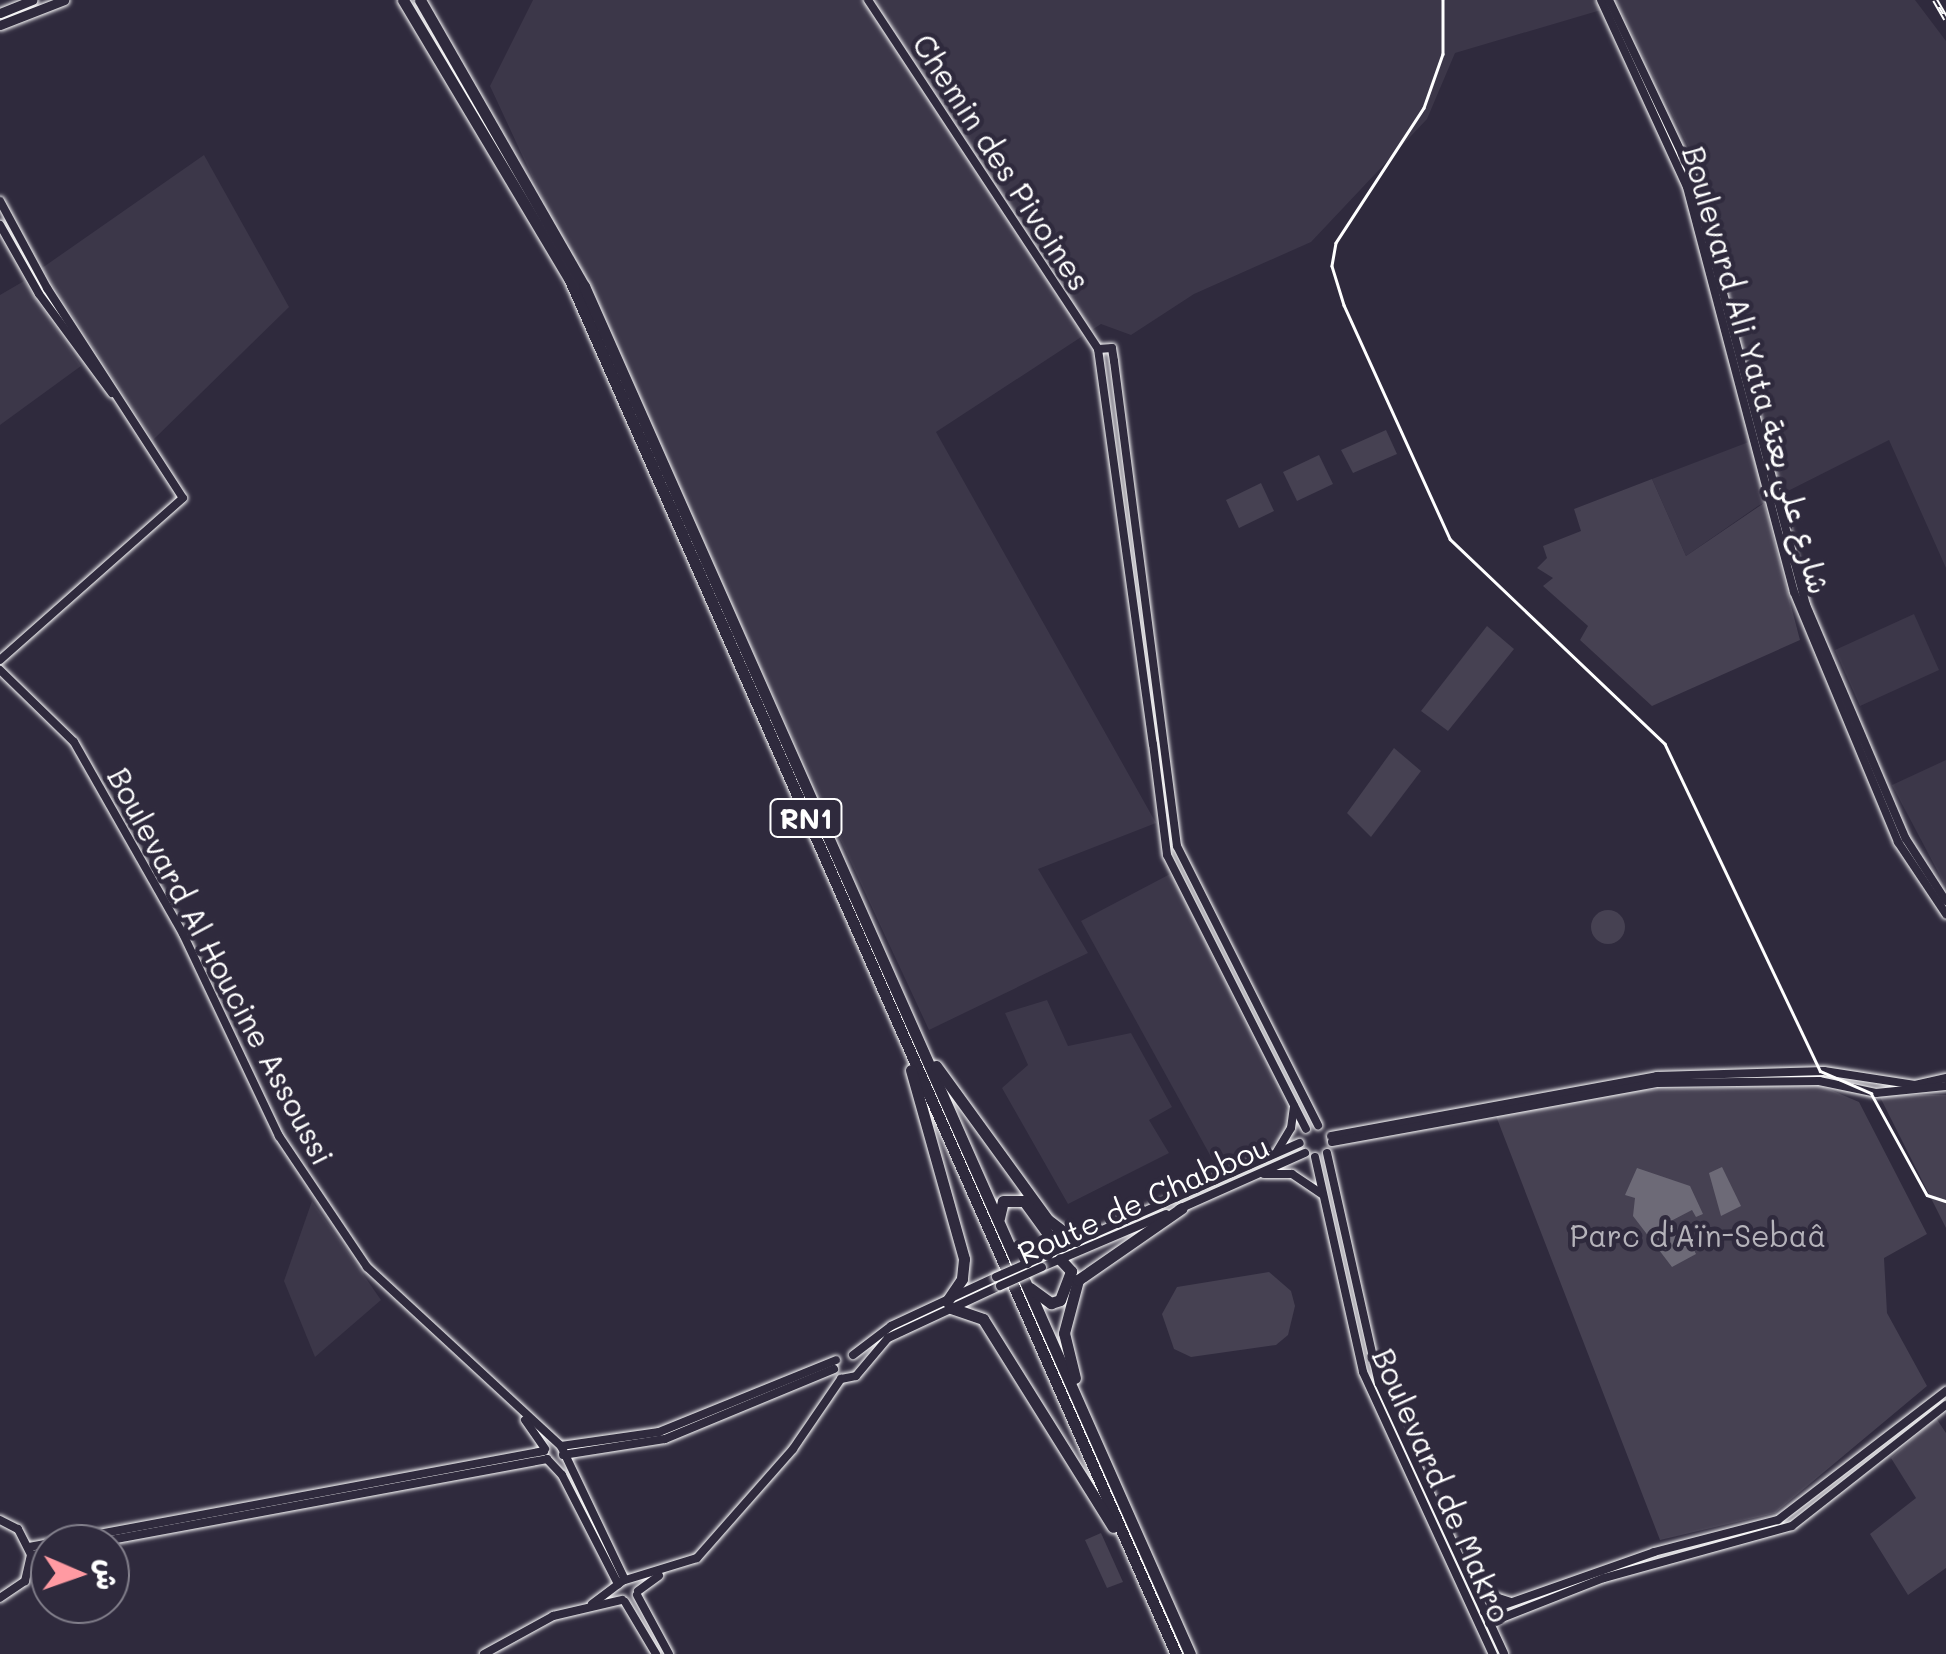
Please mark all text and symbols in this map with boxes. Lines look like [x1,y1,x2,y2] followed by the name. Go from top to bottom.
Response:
[906,27,1098,297] street label: Chemin des Pivoines
[1676,142,1838,598] street label: Boulevard Ali Yata شارع علي يعتة
[101,761,341,1171] street label: Boulevard Al Houcine Assoussi
[768,795,844,841] road number: RN1
[1012,1127,1274,1271] street label: Route de Chabbou
[1570,1217,1826,1253] park label: Parc d'Aïn-Sebaâ
[1365,1343,1519,1627] street label: Boulevard de Makro
[30,1524,130,1624] north arrow
[89,1559,127,1591] text: ش

